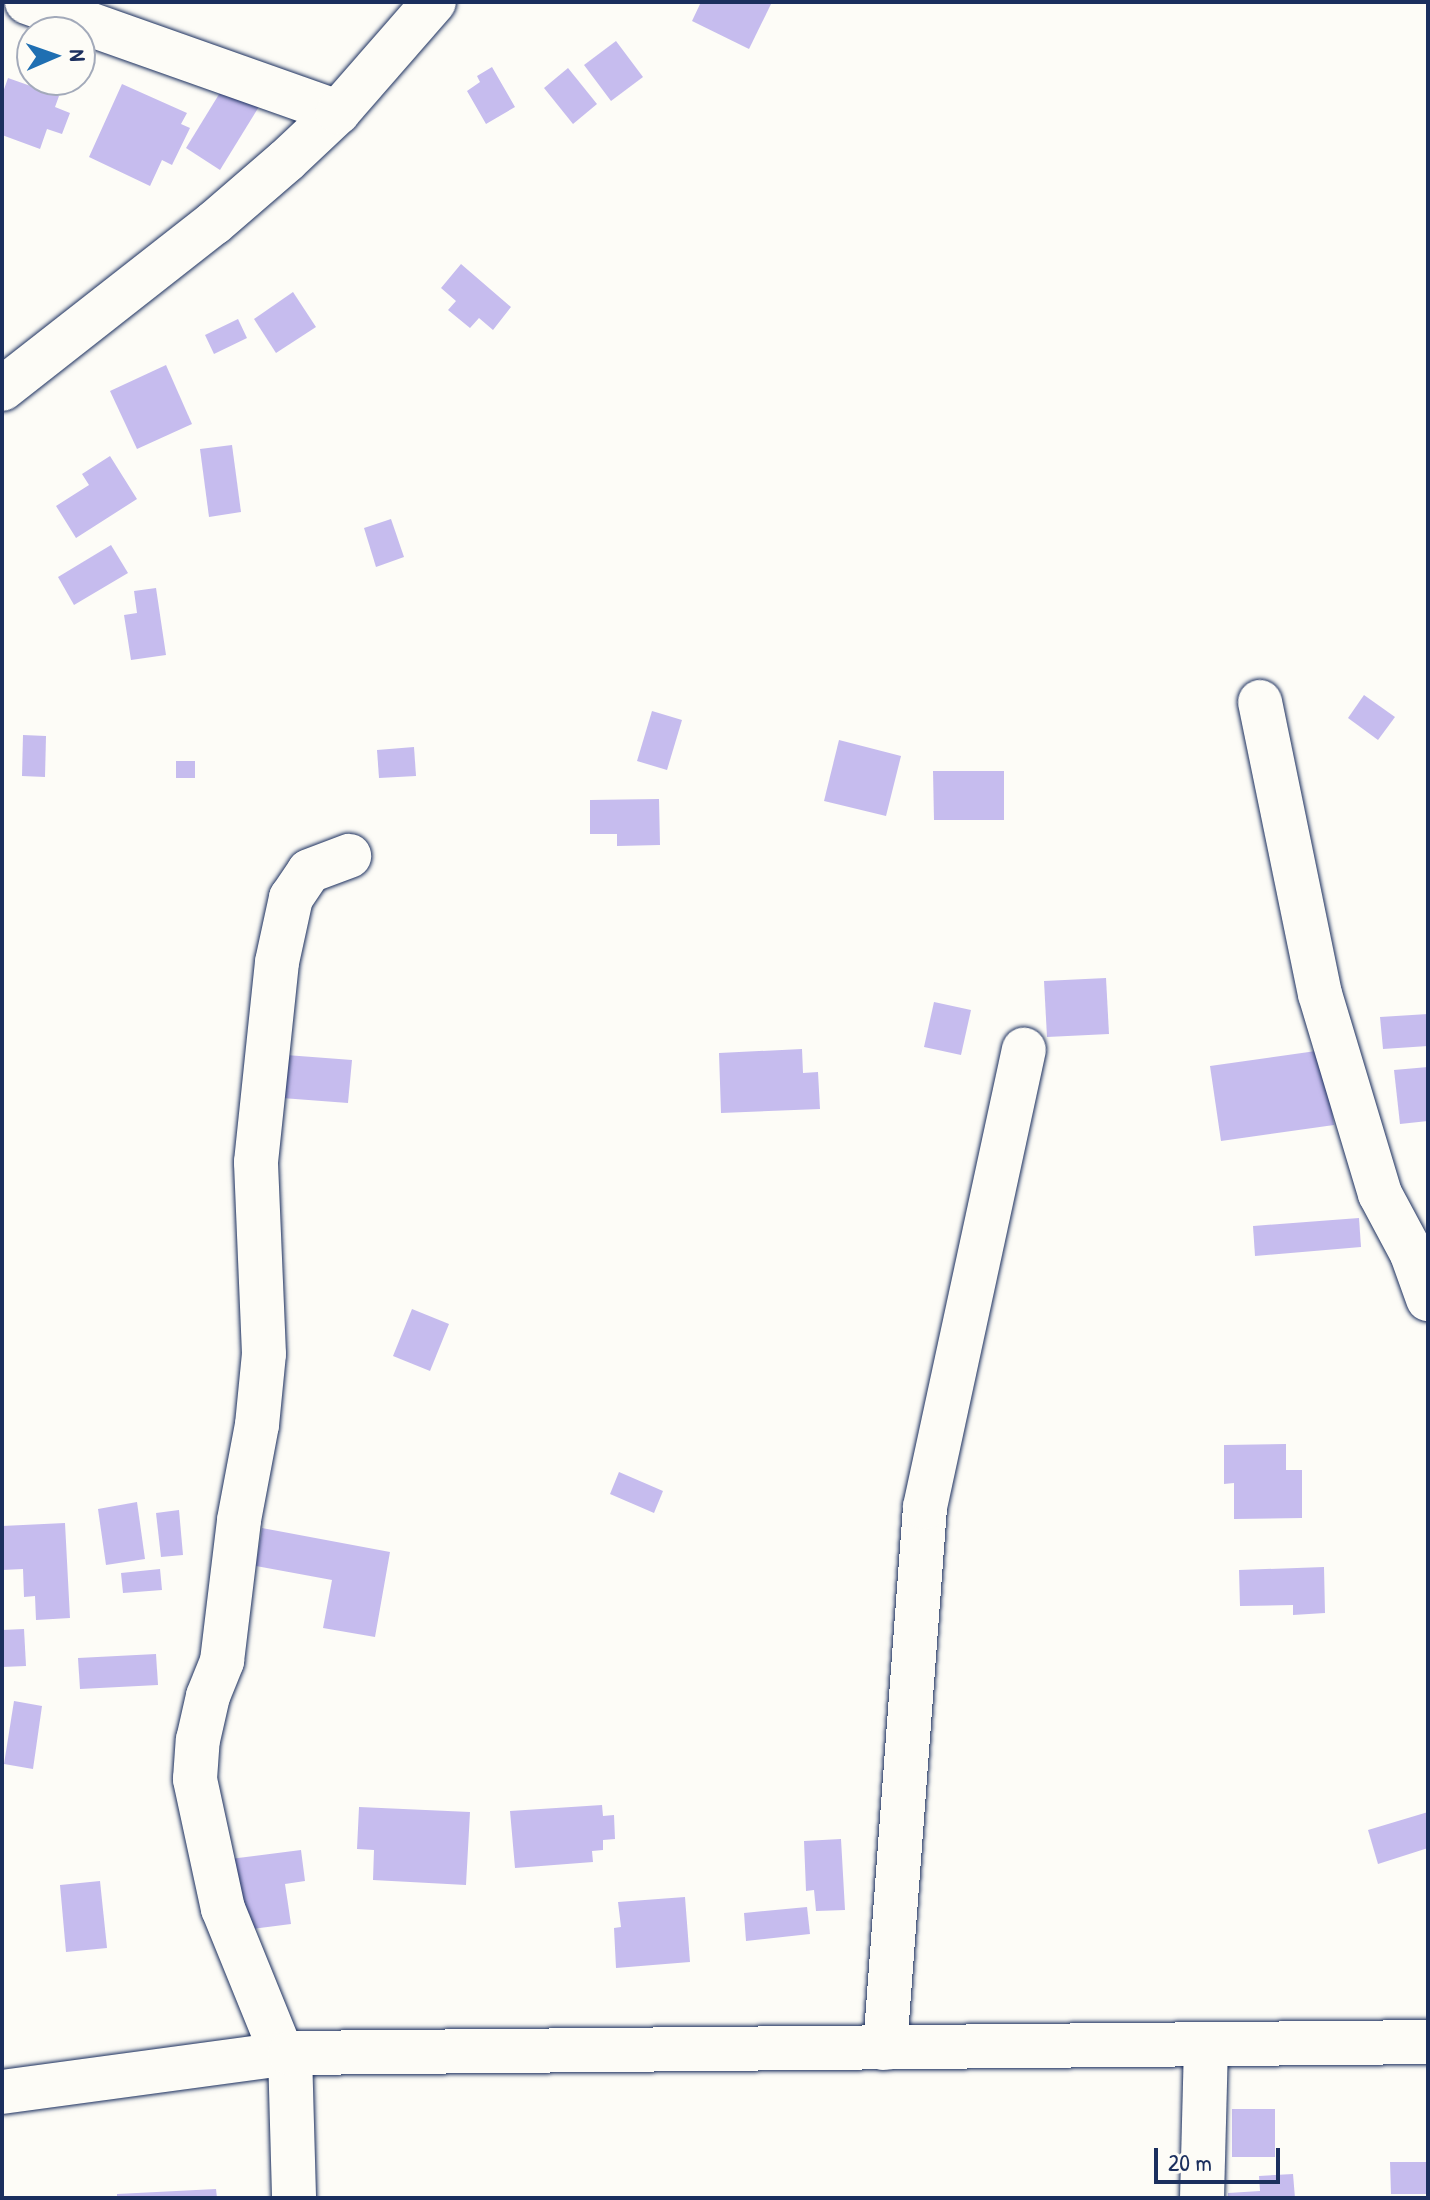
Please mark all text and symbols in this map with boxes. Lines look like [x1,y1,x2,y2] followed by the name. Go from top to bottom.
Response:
[16,16,96,96] north arrow
[63,49,93,62] text: N
[1158,2132,1284,2182] scale bar
[1168,2146,1212,2178] text: 20 m

